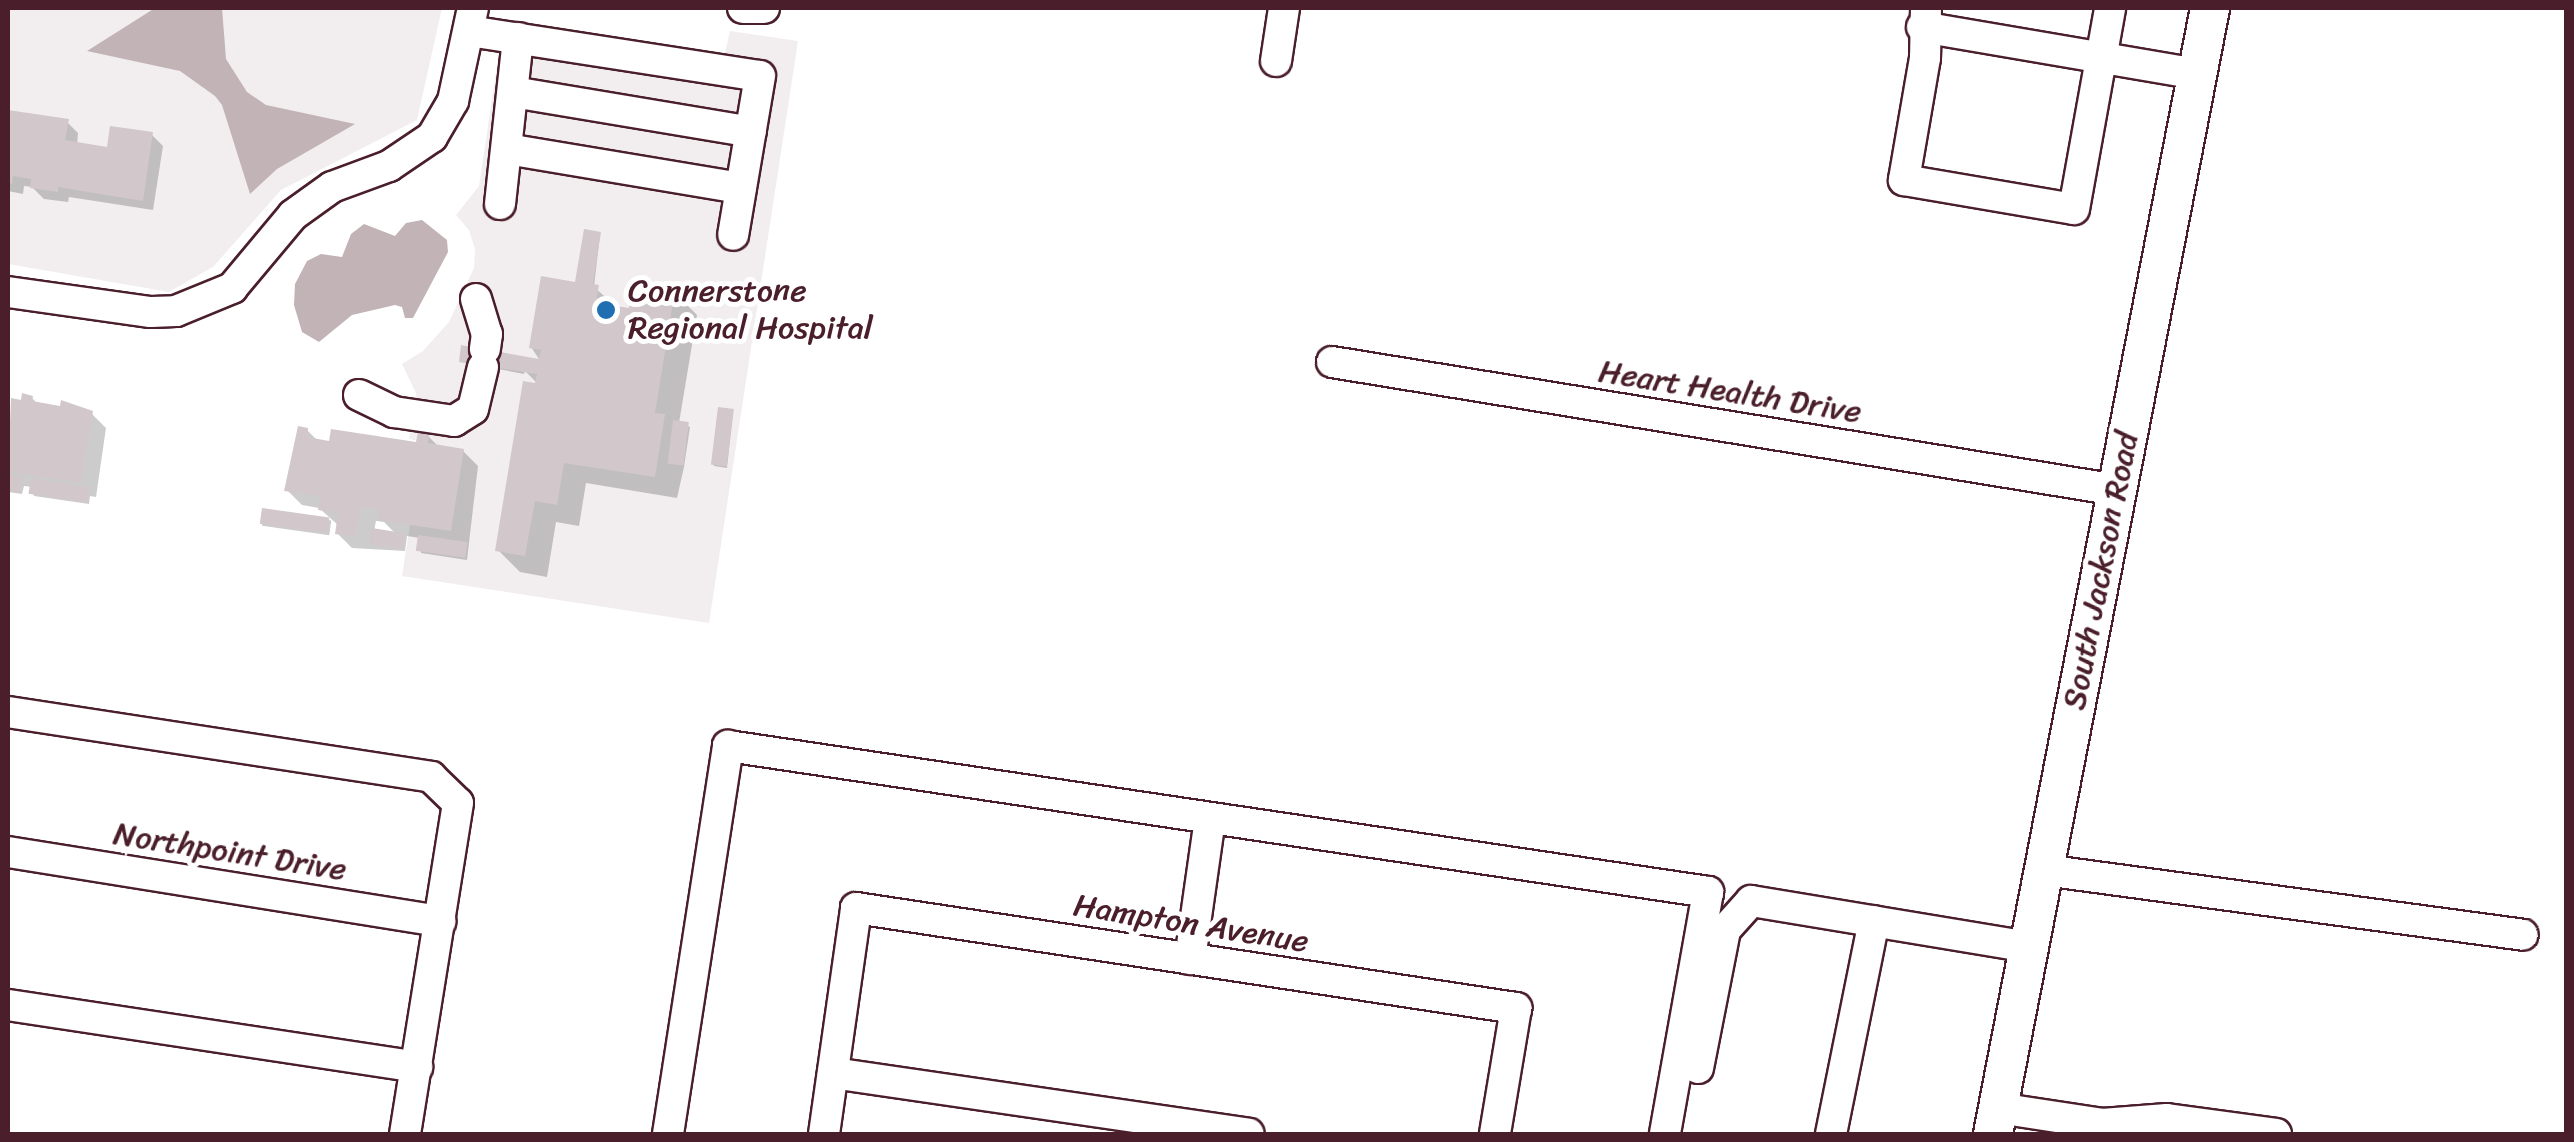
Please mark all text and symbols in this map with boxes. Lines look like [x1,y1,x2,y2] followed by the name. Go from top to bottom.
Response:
[628,273,873,348] place label: Connerstone Regional Hospital
[593,297,619,323] marker: Connerstone Regional Hospital
[1595,352,1865,432] street label: Heart Health Drive
[2055,430,2147,712] street label: South Jackson Road
[111,815,349,889] street label: Northpoint Drive
[1071,886,1311,962] street label: Hampton Avenue

